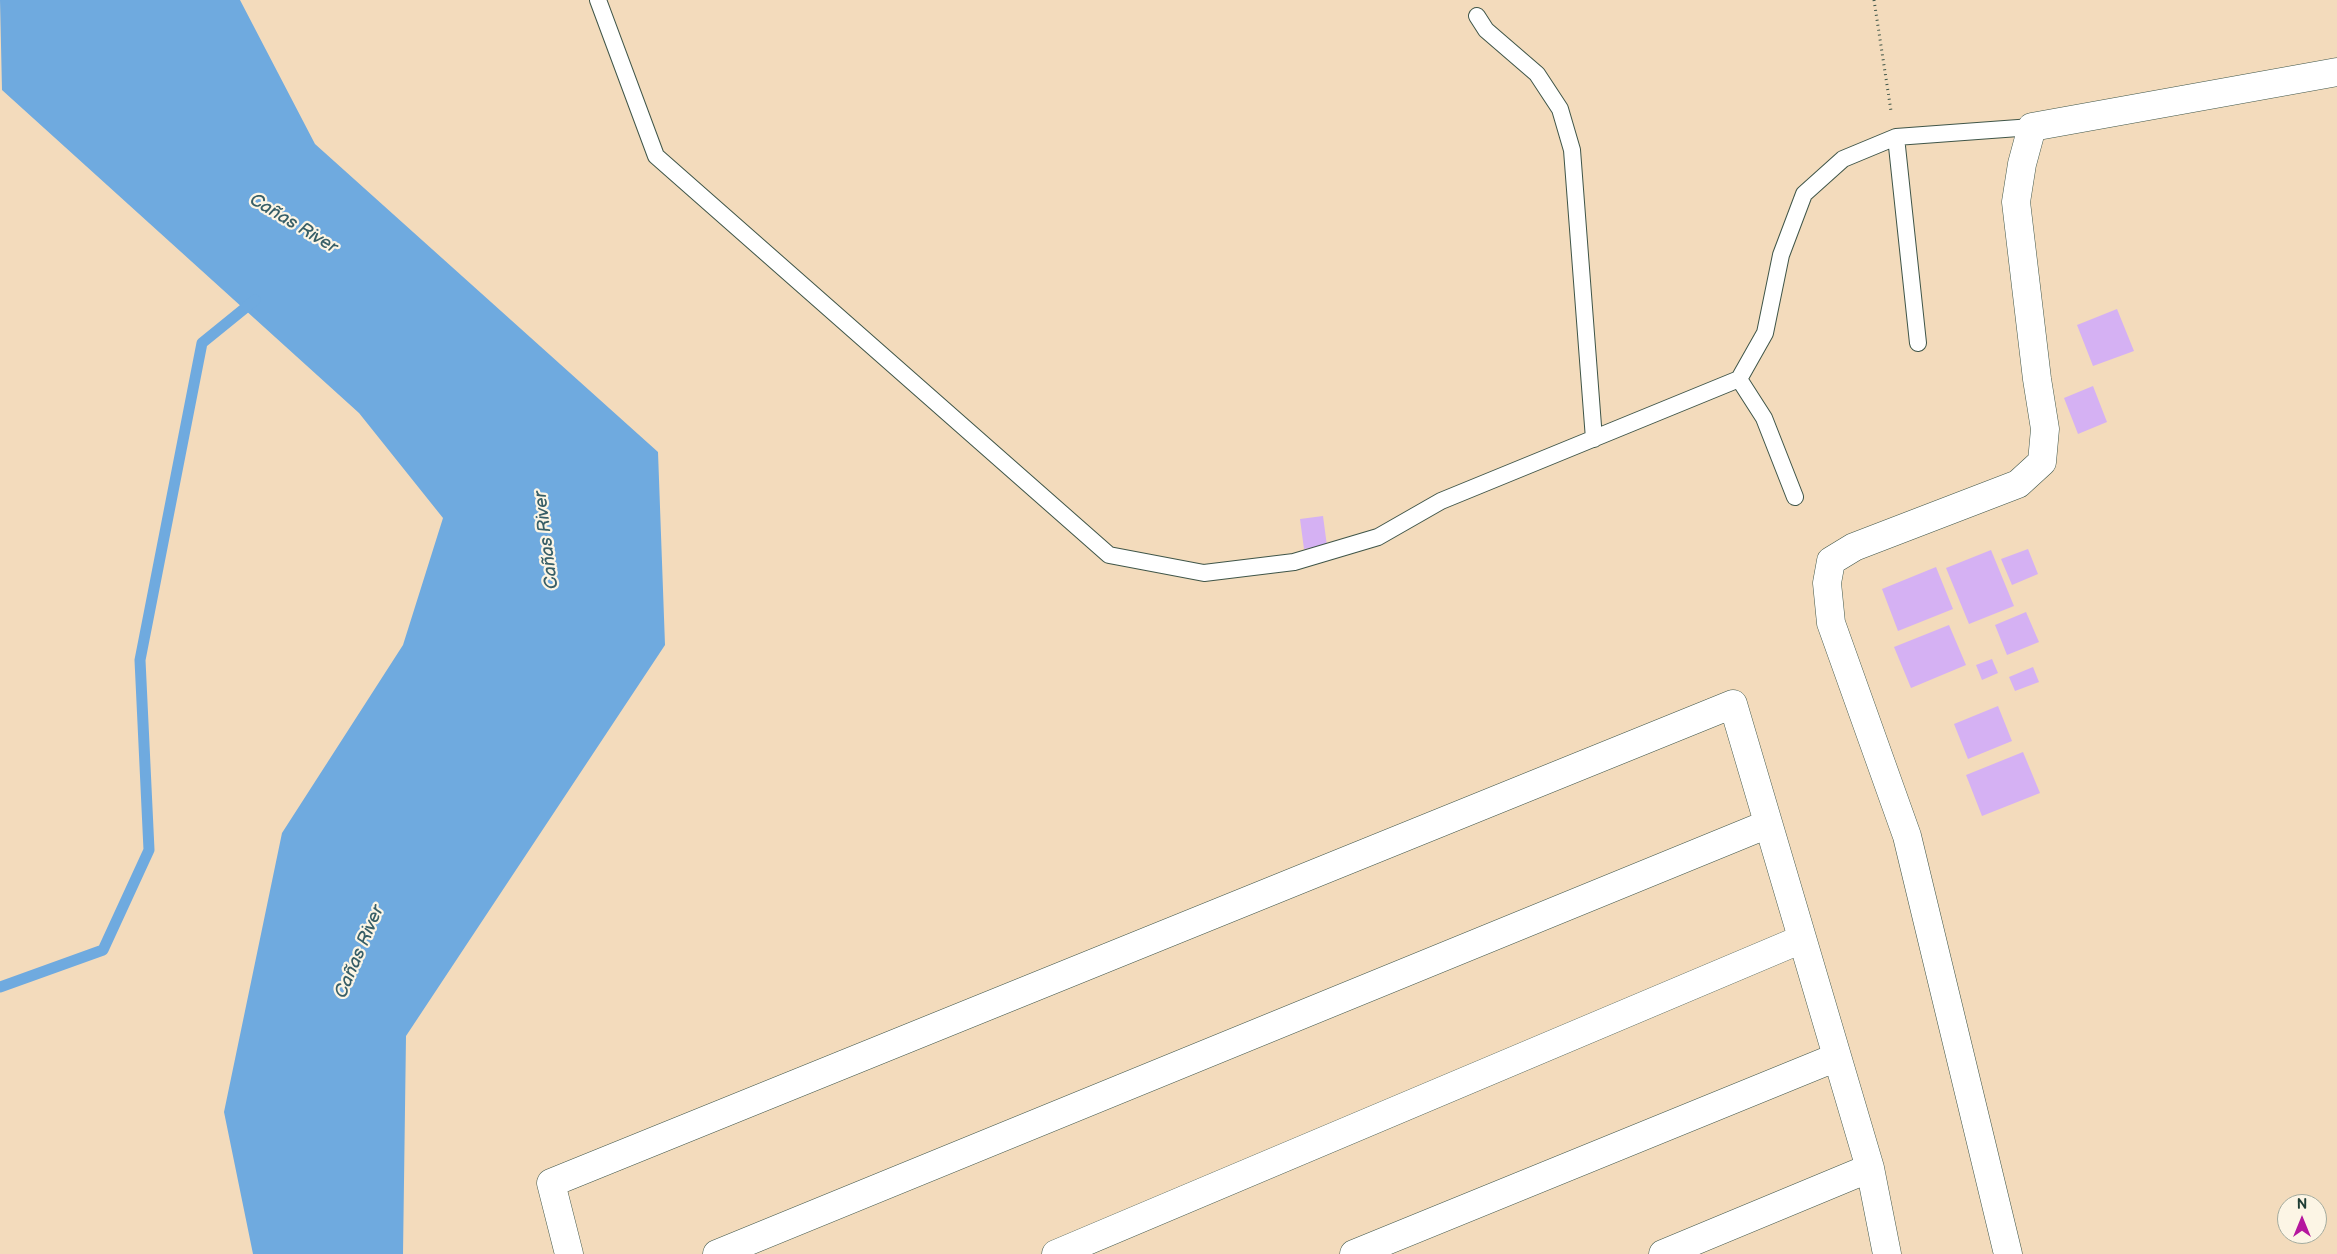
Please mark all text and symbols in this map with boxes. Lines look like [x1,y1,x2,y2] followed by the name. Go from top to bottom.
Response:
[245,189,341,259] water label: Cañas River
[530,490,564,590] water label: Cañas River
[331,902,389,1002] water label: Cañas River
[2277,1194,2327,1244] north arrow
[2297,1196,2307,1213] text: N

